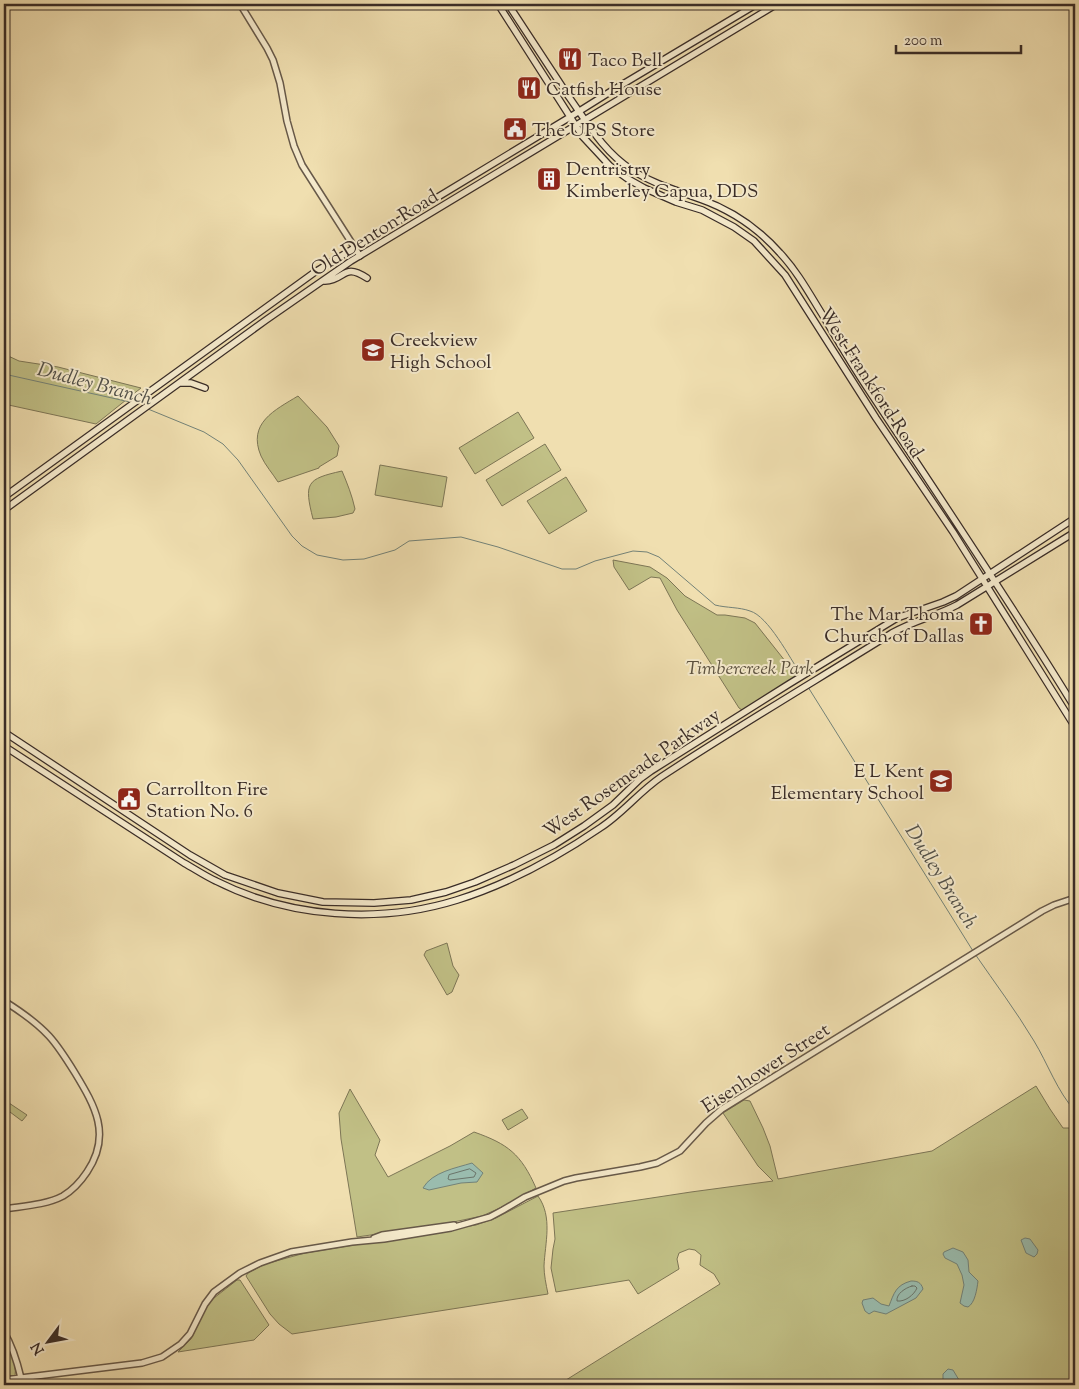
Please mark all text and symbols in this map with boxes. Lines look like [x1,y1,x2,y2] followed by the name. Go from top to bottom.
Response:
[896,22,1022,54] scale bar
[904,31,943,52] text: 200 m
[557,46,583,72] restaurant icon: Taco Bell
[588,48,663,75] place label: Taco Bell
[516,75,542,101] restaurant icon: Catfish House
[546,77,662,104] place label: Catfish House
[502,116,528,142] public building icon: The UPS Store
[532,118,655,145] place label: The UPS Store
[566,157,758,206] place label: Dentristry Kimberley Capua, DDS
[536,166,562,192] building icon: Dentristry Kimberley Capua, DDS
[306,184,445,284] street label: Old Denton Road
[811,303,929,464] street label: West Frankford Road
[390,328,492,377] place label: Creekview High School
[360,337,386,363] school or university icon: Creekview High School
[34,356,155,415] water label: Dudley Branch
[824,602,964,651] place label: The Mar Thoma Church of Dallas
[968,611,994,637] church icon: The Mar Thoma Church of Dallas
[686,656,814,683] park label: Timbercreek Park
[539,702,727,845] street label: West Rosemeade Parkway
[771,759,924,808] place label: E L Kent Elementary School
[928,768,954,794] school or university icon: E L Kent Elementary School
[146,777,268,826] place label: Carrollton Fire Station No. 6
[116,786,142,812] public building icon: Carrollton Fire Station No. 6
[896,820,984,935] water label: Dudley Branch
[697,1017,836,1121] street label: Eisenhower Street
[22,1316,72,1366] north arrow
[27,1338,50,1358] text: N

